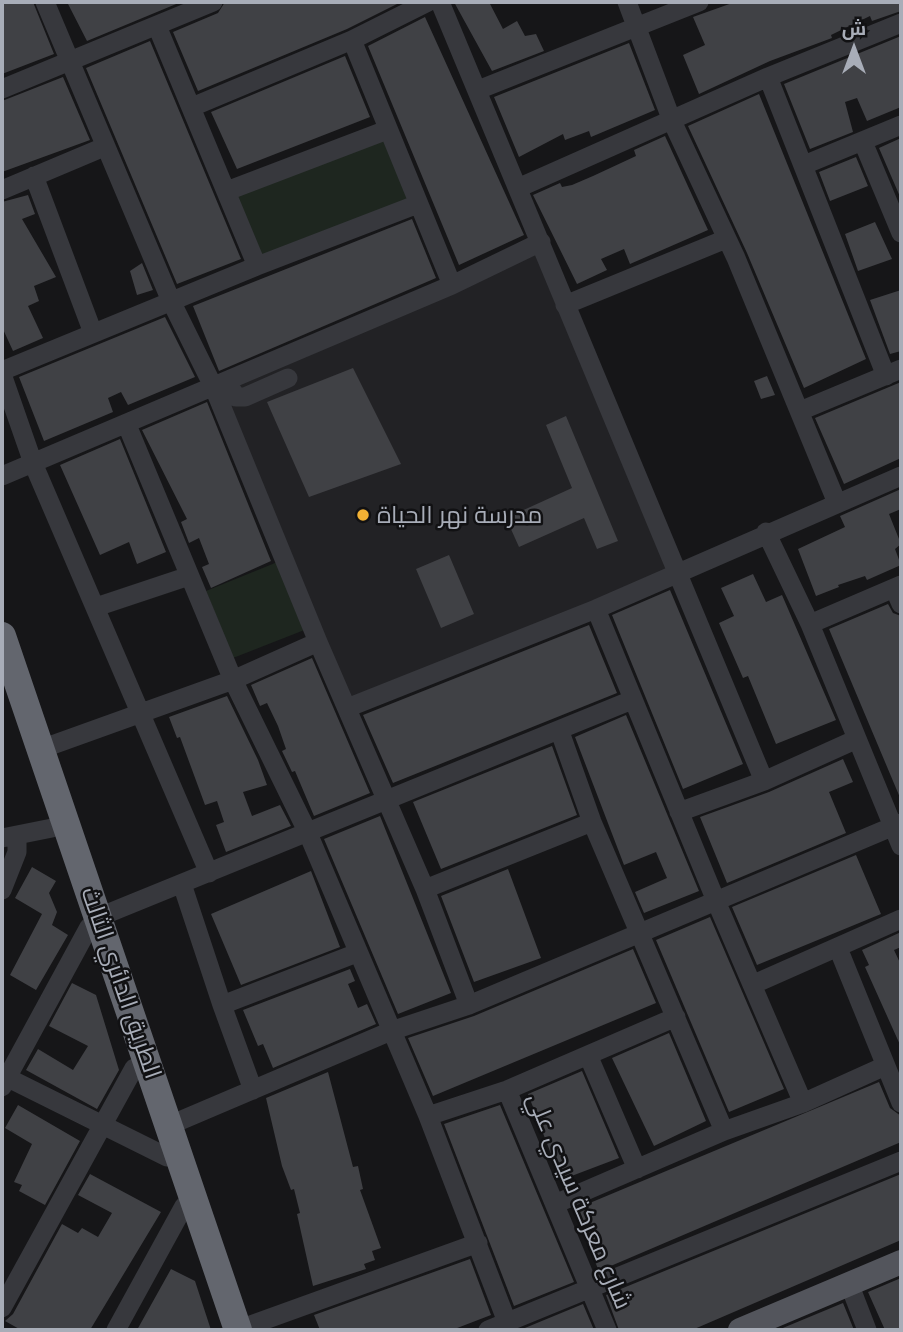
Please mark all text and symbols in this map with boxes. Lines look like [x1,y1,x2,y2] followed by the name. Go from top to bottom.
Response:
[819,14,889,84] north arrow
[842,16,866,39] text: ش
[377,501,542,529] place label: مدرسة نهر الحياة
[355,507,371,523] marker: مدرسة نهر الحياة
[75,883,167,1083] street label: الطريق الدائري الثالث
[520,1089,638,1313] street label: شارع معركة سيدي علي

